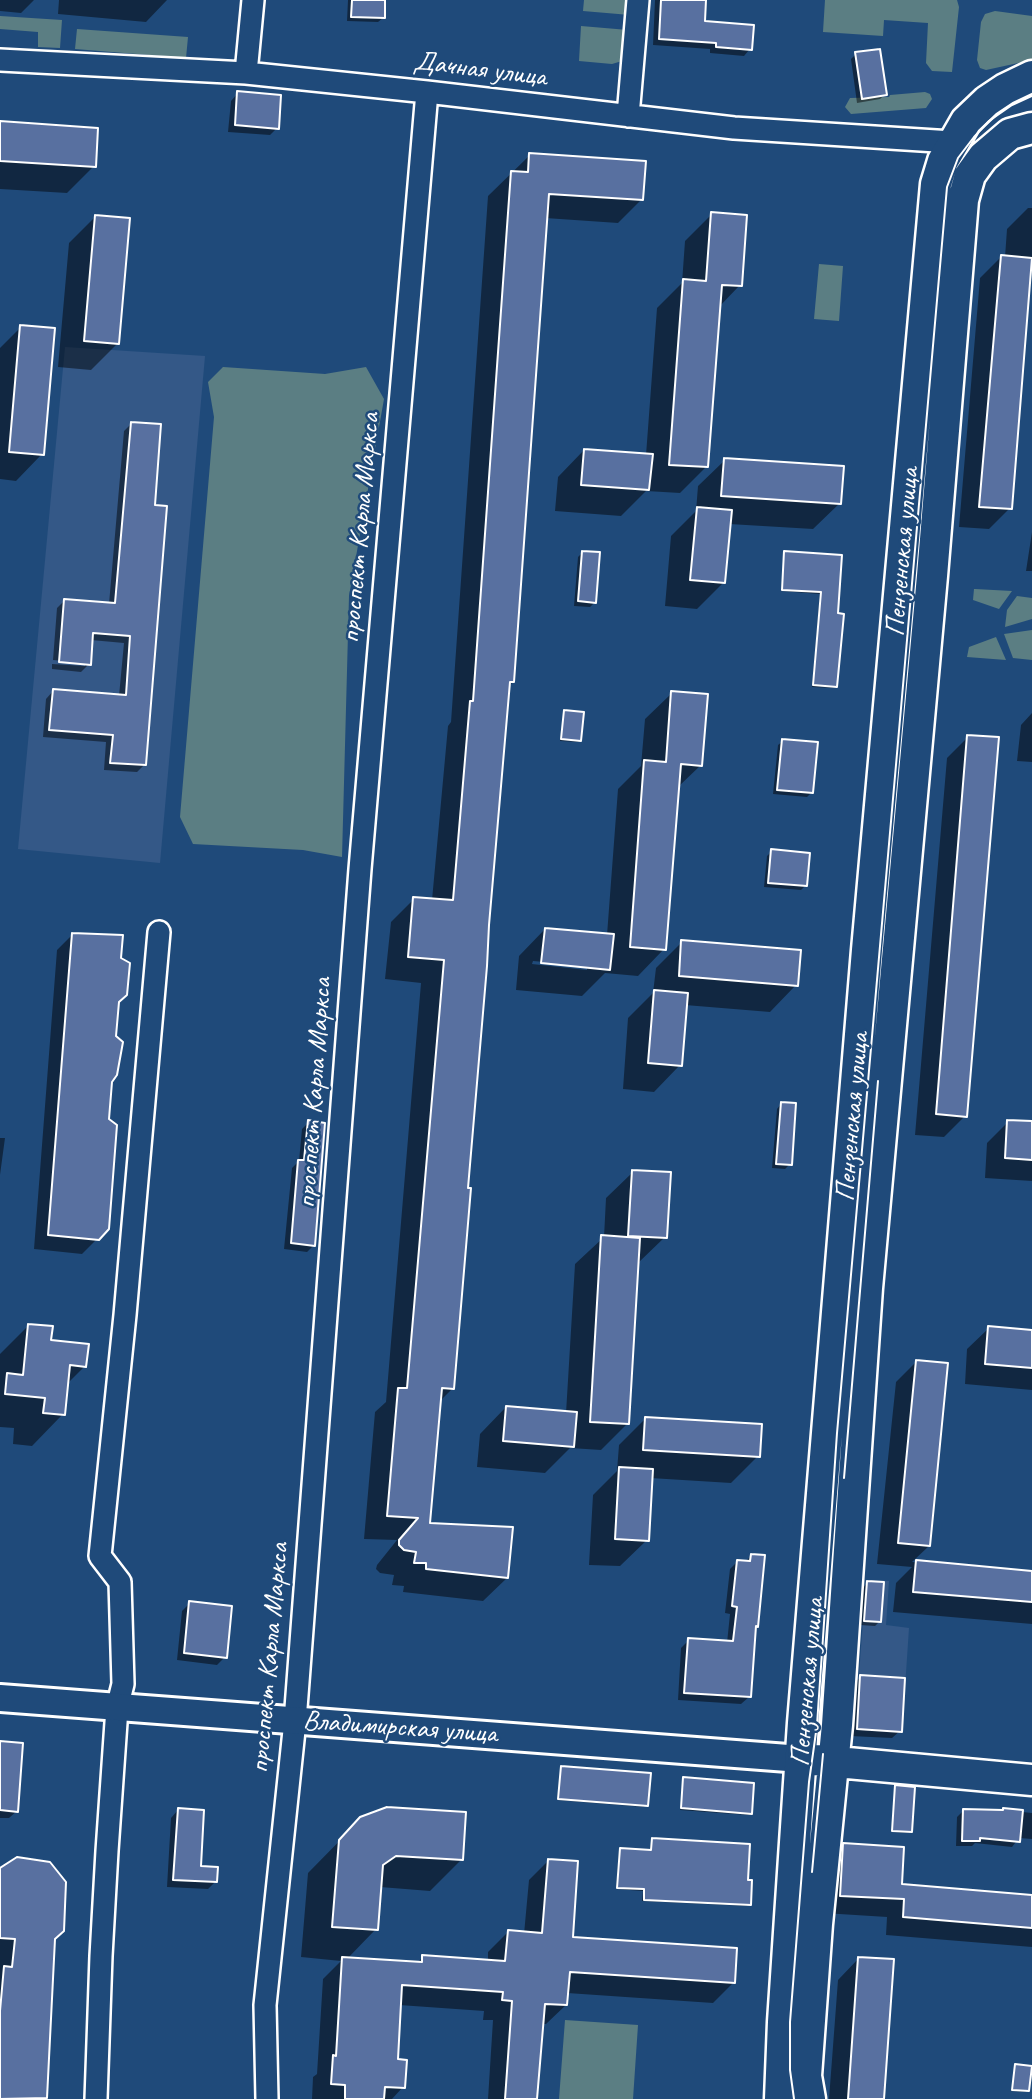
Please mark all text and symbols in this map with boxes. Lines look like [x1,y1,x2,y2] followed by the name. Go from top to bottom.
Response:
[412,45,548,95] street label: Дачная улица
[334,411,388,645] street label: проспект Карла Маркса
[879,466,927,638] street label: Пензенская улица
[290,977,340,1209] street label: проспект Карла Маркса
[829,1031,877,1203] street label: Пензенская улица
[243,1541,297,1775] street label: проспект Карла Маркса
[784,1596,832,1768] street label: Пензенская улица
[302,1704,498,1752] street label: Владимирская улица

